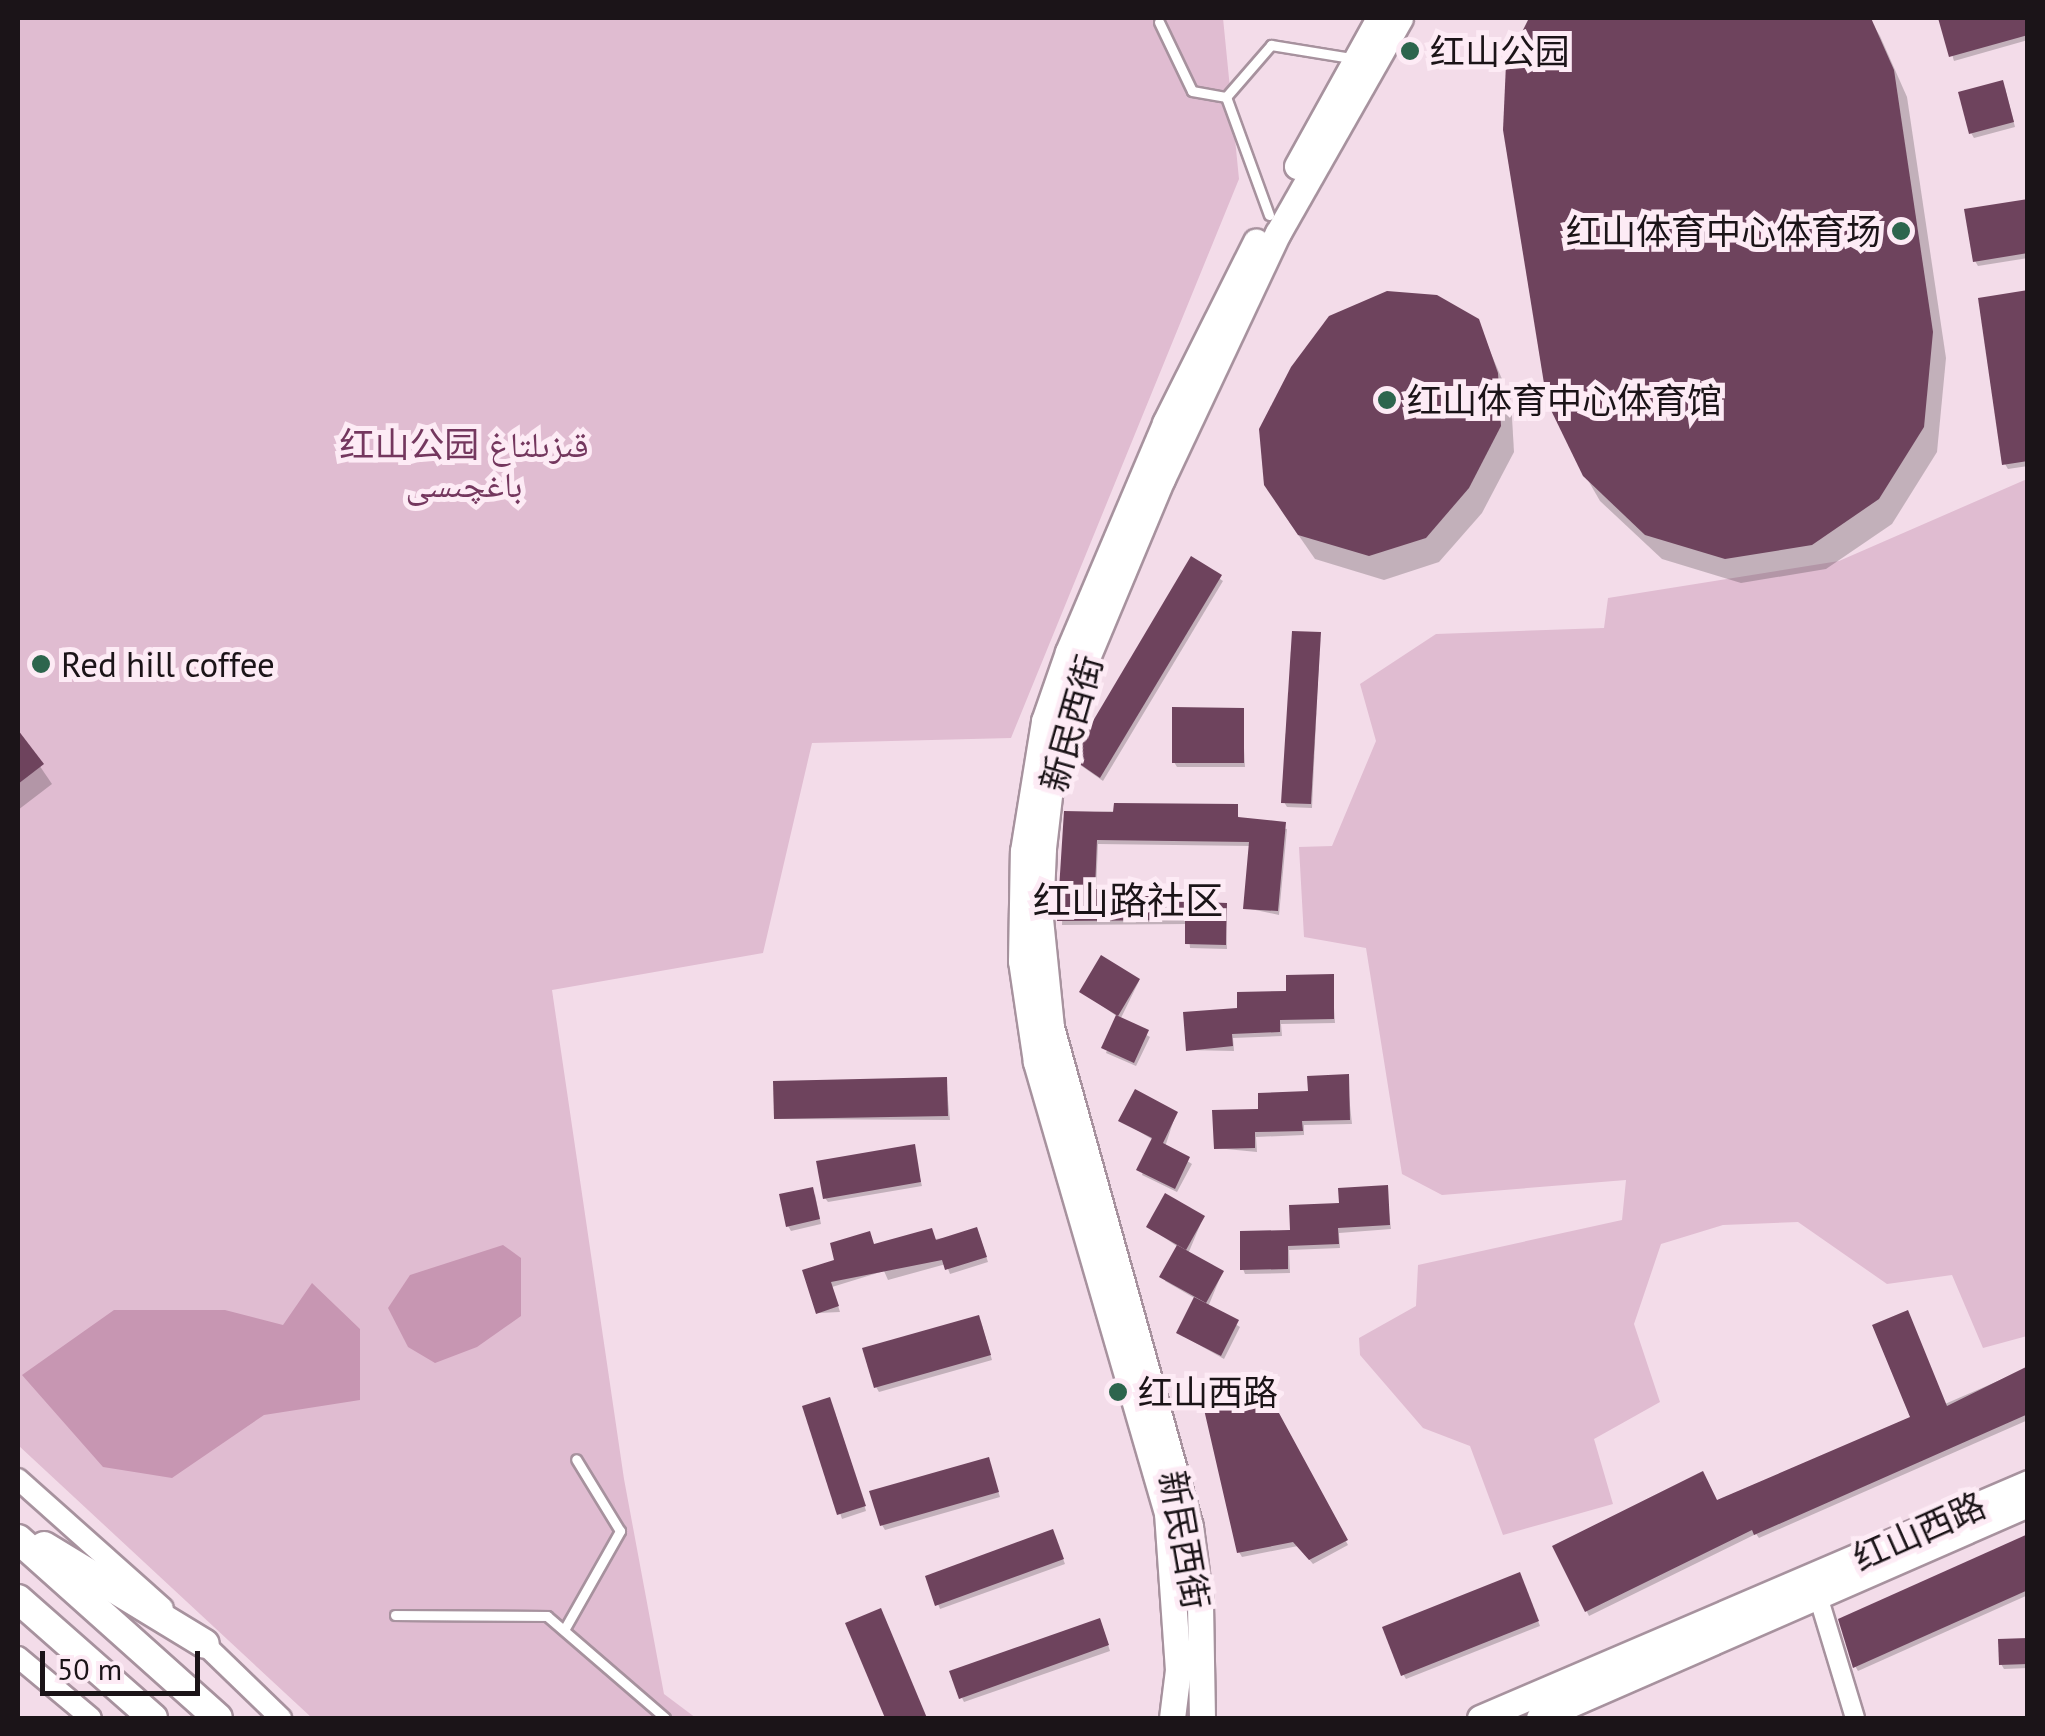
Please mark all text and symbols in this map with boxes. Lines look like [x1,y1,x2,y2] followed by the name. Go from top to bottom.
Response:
[1430,30,1570,72] place label: 红山公园
[1399,40,1421,62] marker: 红山公园
[1566,210,1881,252] place label: 红山体育中心体育场
[1890,220,1912,242] marker: 红山体育中心体育场
[1407,379,1722,421] place label: 红山体育中心体育馆
[1376,389,1398,411] marker: 红山体育中心体育馆
[339,423,589,505] park label: 红山公园 قىزىلتاغ باغچىسى
[61,643,275,685] place label: Red hill coffee
[1032,650,1110,796] street label: 新民西街
[30,653,52,675] marker: Red hill coffee
[1033,877,1223,923] district label: 红山路社区
[1138,1371,1278,1413] place label: 红山西路
[1107,1381,1129,1403] marker: 红山西路
[1152,1467,1218,1613] street label: 新民西街
[1847,1483,1991,1579] street label: 红山西路
[45,1631,205,1693] scale bar
[57,1649,122,1688] text: 50 m

